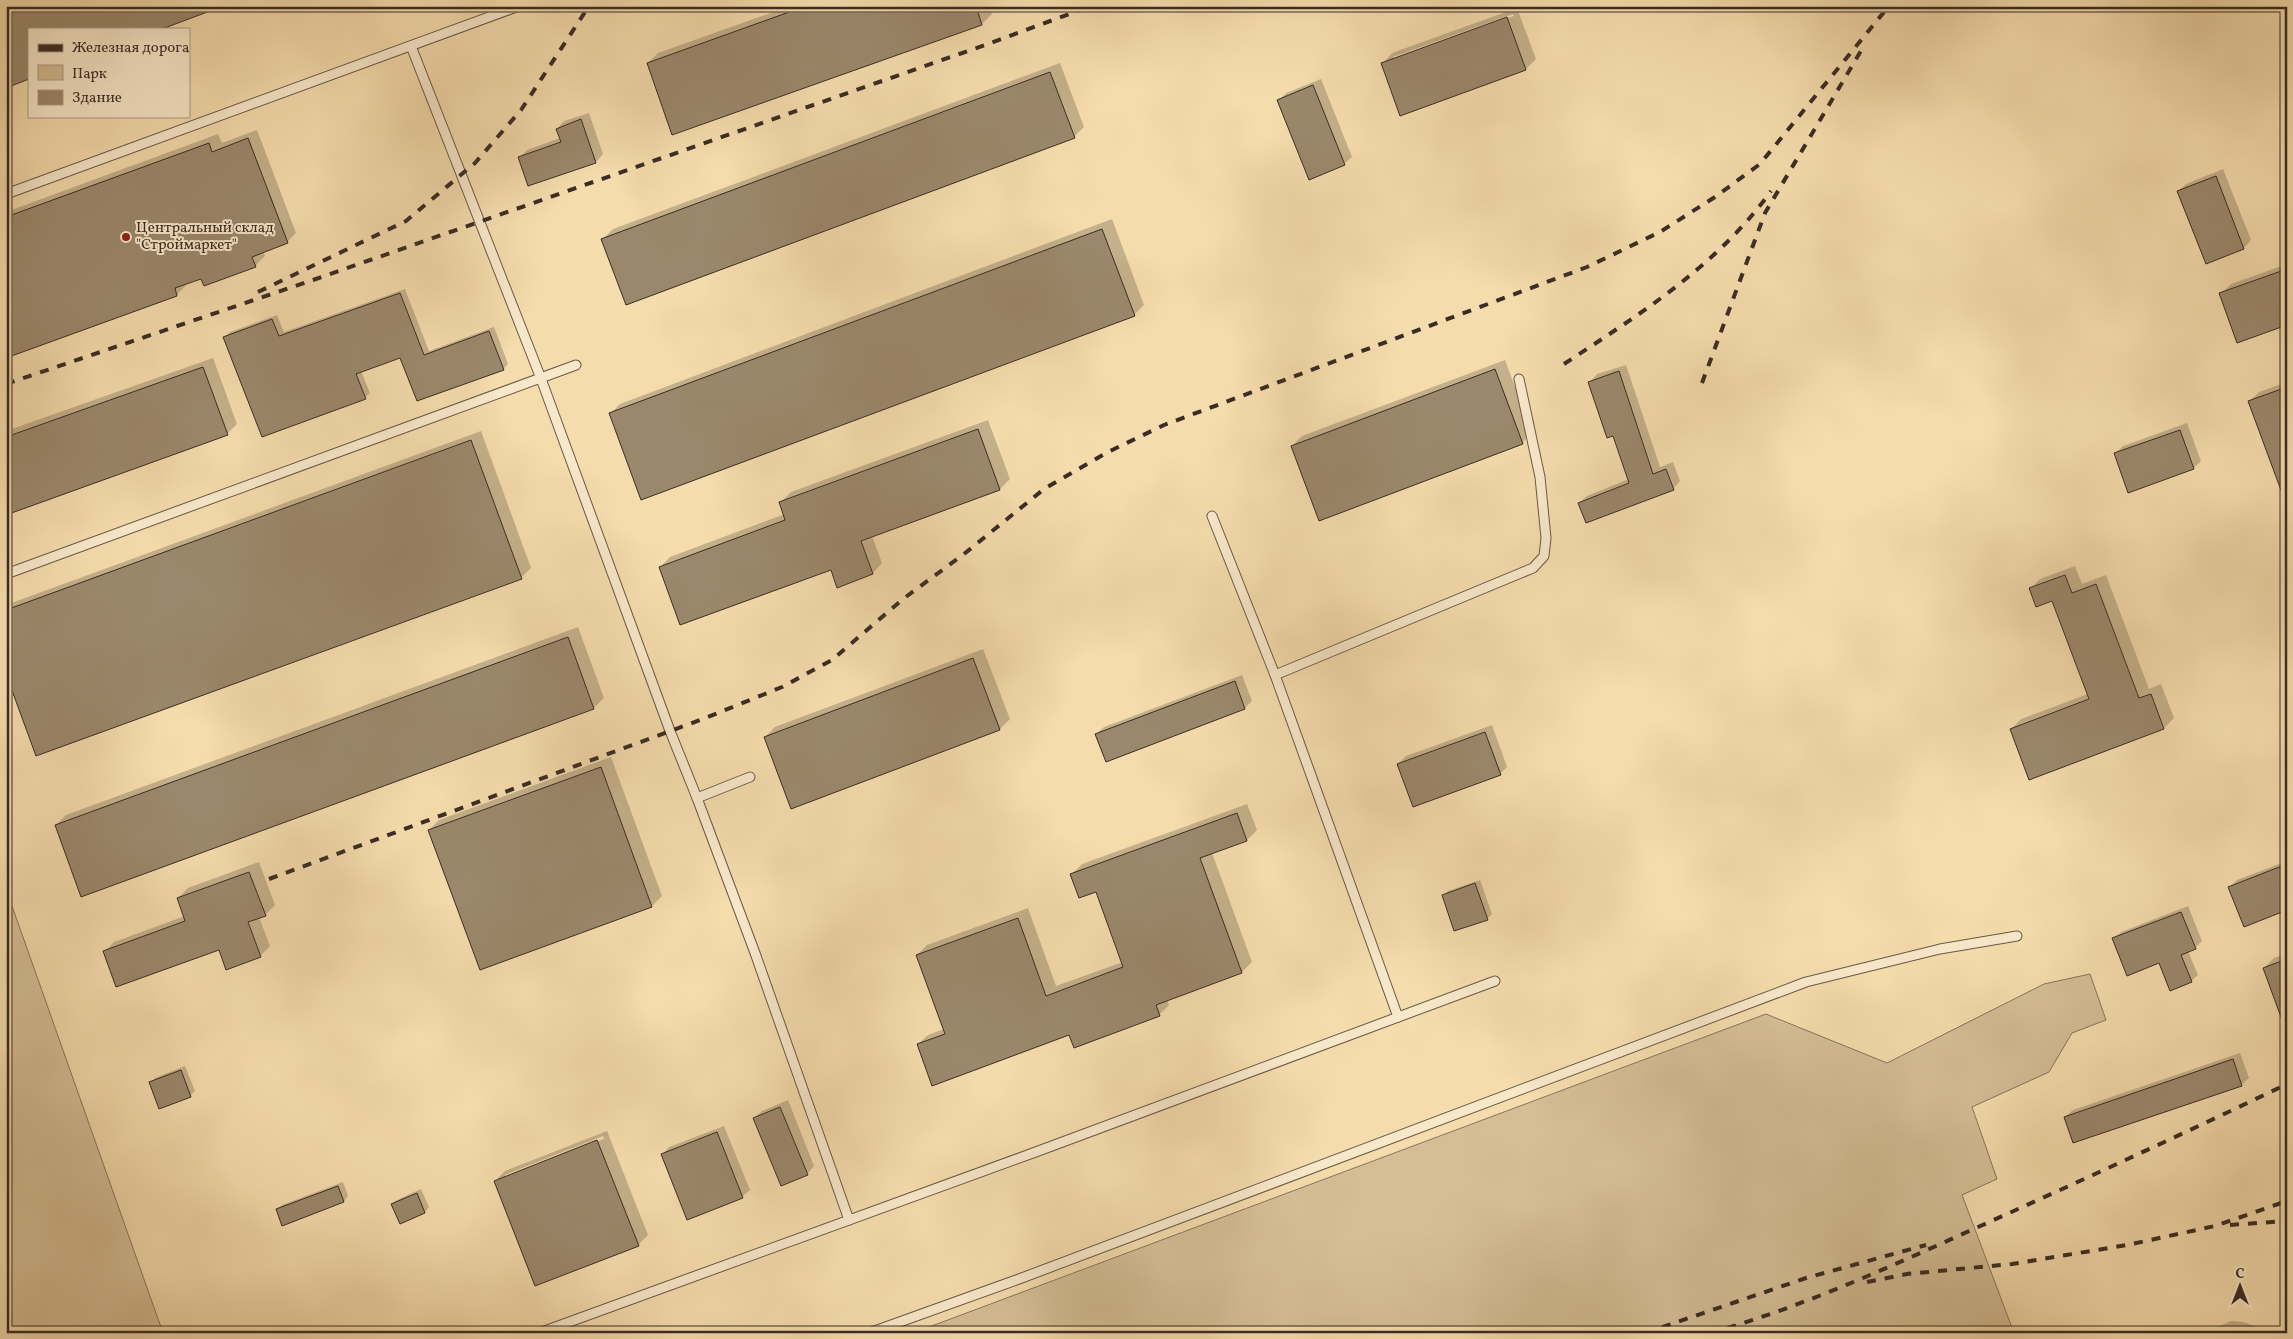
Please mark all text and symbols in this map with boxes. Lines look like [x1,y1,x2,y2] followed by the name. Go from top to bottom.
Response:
[28,28,190,118] legend
[72,38,189,59] text: Железная дорога
[72,64,107,85] text: Парк
[72,88,122,109] text: Здание
[136,218,274,256] place label: Центральный склад "Строймаркет"
[120,231,132,243] marker: Центральный склад "Строймаркет"
[2216,1262,2266,1312] north arrow
[2235,1265,2245,1284] text: С

